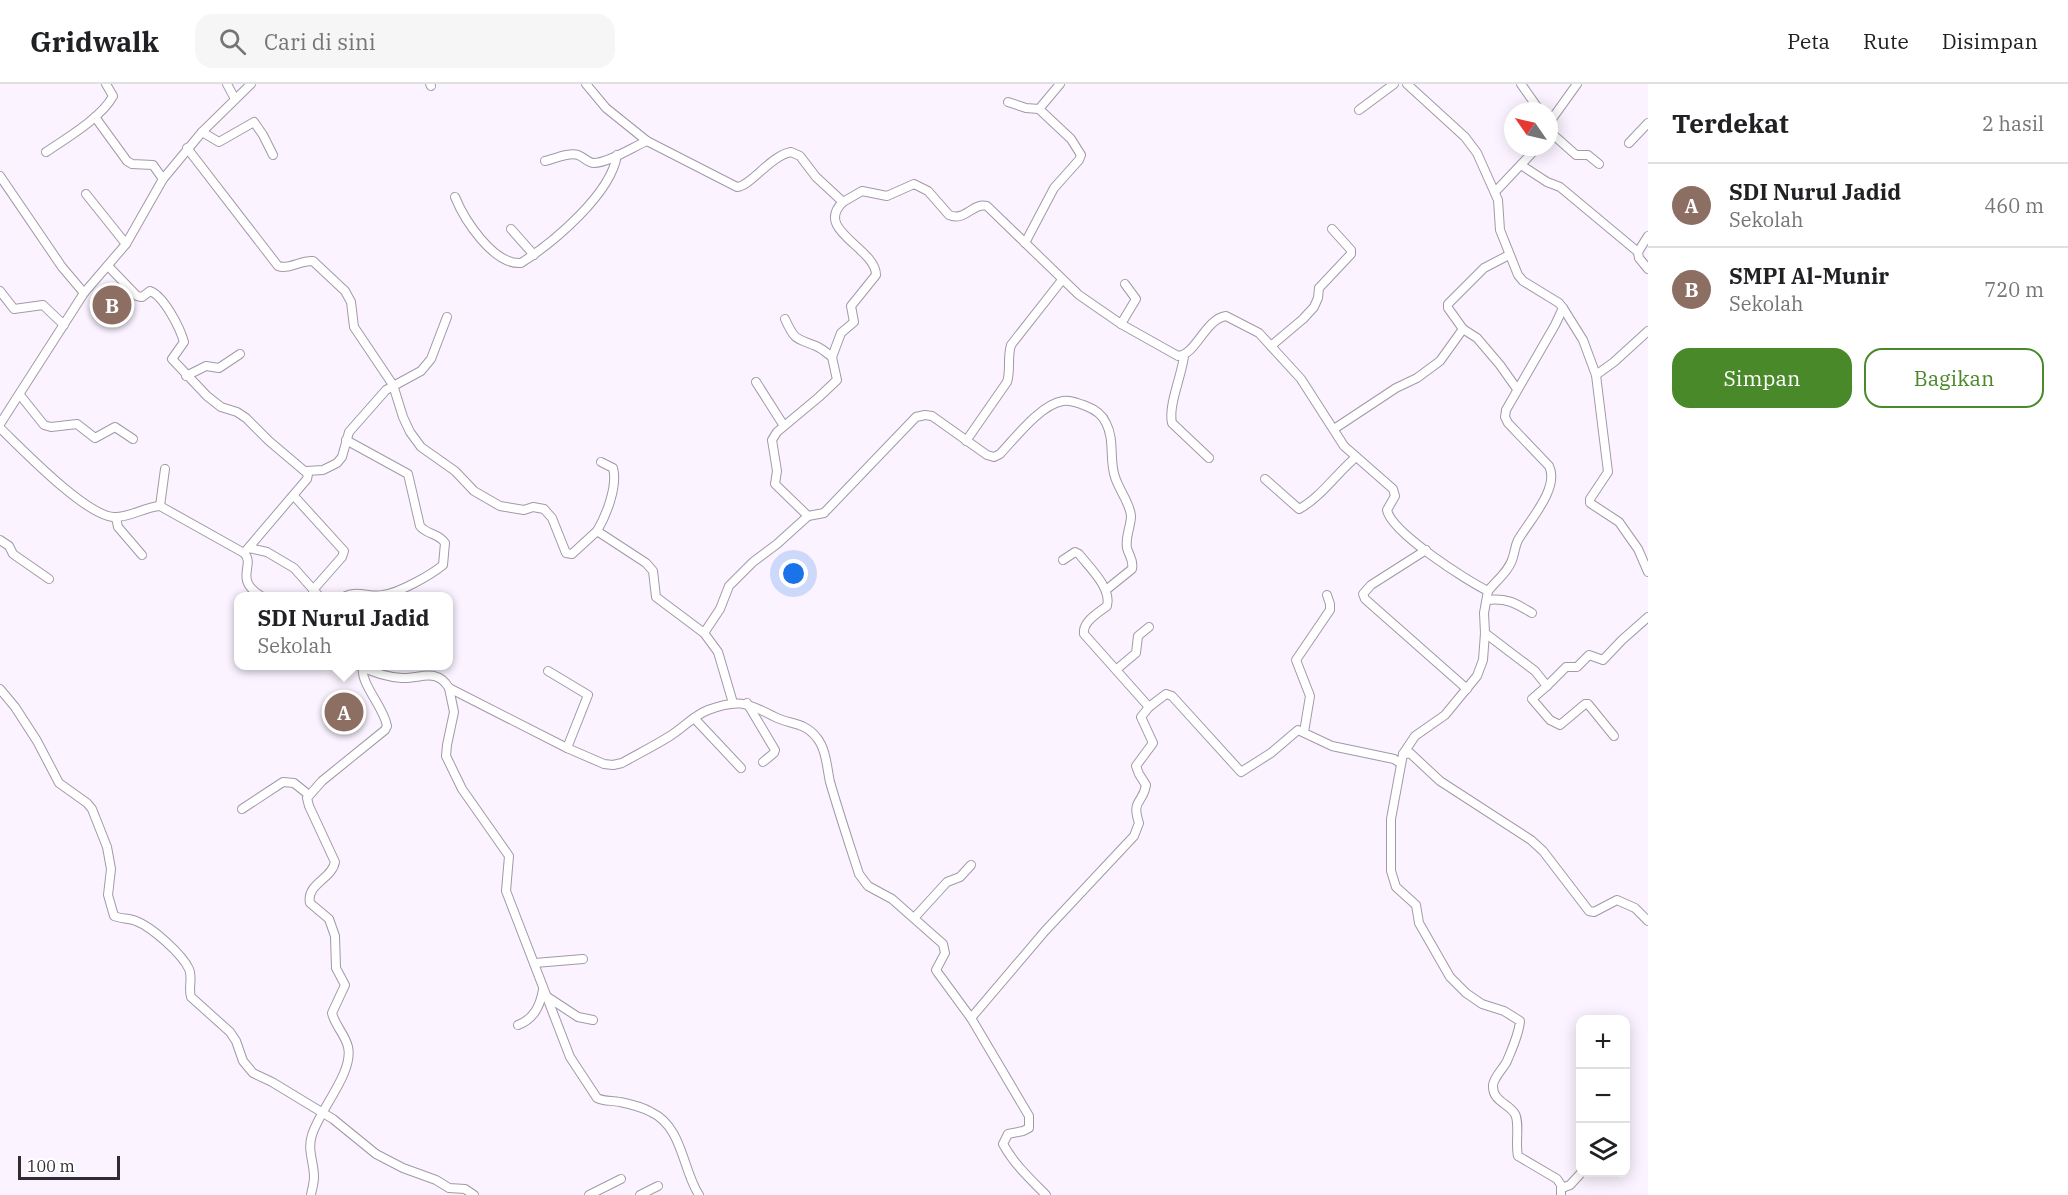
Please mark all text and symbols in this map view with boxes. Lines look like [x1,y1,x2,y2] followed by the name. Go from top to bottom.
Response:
[195,14,615,68] search box
[30,23,159,60] text: Gridwalk
[216,25,249,58] icon: search
[264,27,376,56] text: Cari di sini
[1787,27,1830,55] text: Peta
[1863,27,1909,55] text: Rute
[1942,27,2038,55] text: Disimpan
[1504,102,1558,156] north arrow
[1672,106,1789,140] text: Terdekat
[1982,110,2044,137] text: 2 hasil
[1729,177,1901,206] text: SDI Nurul Jadid
[1685,192,1698,219] text: A
[1984,192,2044,219] text: 460 m
[1729,206,1804,233] text: Sekolah
[1729,261,1889,290] text: SMPI Al-Munir
[1684,276,1699,303] text: B
[1984,276,2044,303] text: 720 m
[92,282,132,328] pin: B
[1729,290,1804,317] text: Sekolah
[1672,348,1852,408] button: Simpan
[1864,348,2044,408] button: Bagikan
[779,559,808,588] your location
[234,592,453,670] popup
[257,603,430,632] text: SDI Nurul Jadid
[257,632,332,659] text: Sekolah
[324,690,364,734] pin: A
[1576,1015,1630,1177] map controls
[1576,1015,1630,1069] button: +
[1576,1069,1630,1123] button: −
[1576,1123,1630,1177] button: layers
[18,1153,120,1180] scale bar
[27,1156,75,1176] text: 100 m

